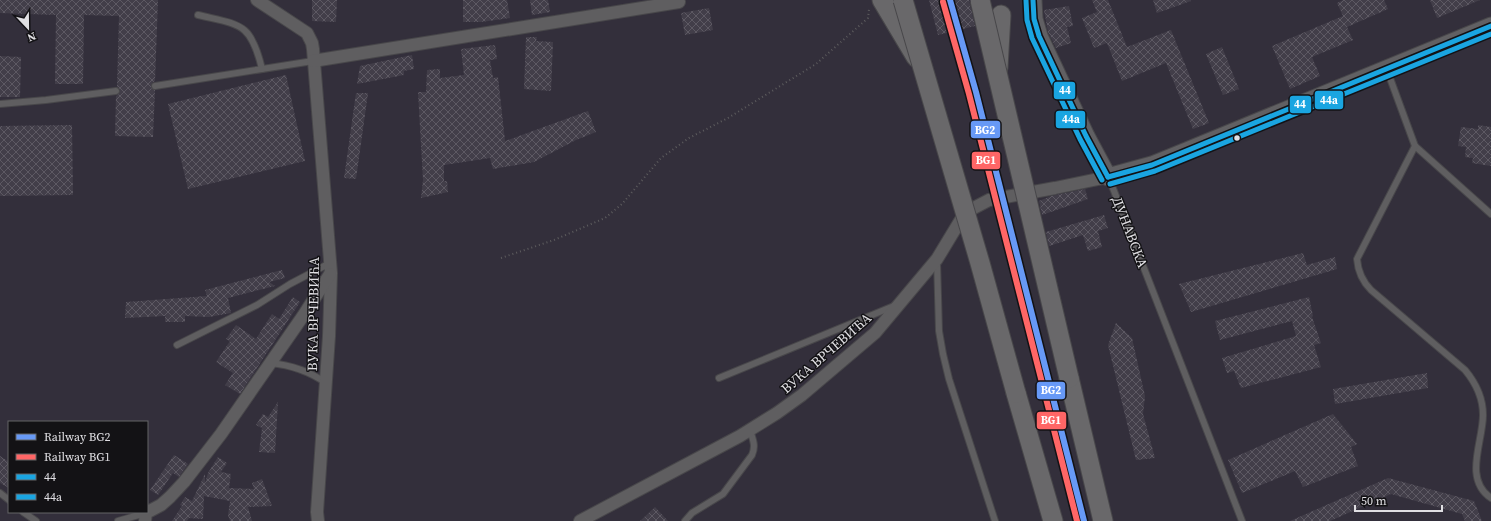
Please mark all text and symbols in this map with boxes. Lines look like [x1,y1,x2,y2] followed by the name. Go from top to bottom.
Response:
[8,8,48,48] north arrow
[25,28,38,45] text: N
[1053,81,1076,100] line badge: 44
[1059,83,1071,98] text: 44
[1314,90,1344,110] line badge: 44a
[1320,93,1338,108] text: 44a
[1289,95,1312,114] line badge: 44
[1294,97,1306,112] text: 44
[1055,110,1086,129] line badge: 44a
[1062,112,1080,127] text: 44a
[970,120,1001,139] line badge: BG2
[975,123,995,138] text: BG2
[1232,133,1242,143] unlabelled marker
[971,151,1001,170] line badge: BG1
[976,153,996,168] text: BG1
[1107,193,1153,271] street label: ДУНАВСКА
[302,256,324,371] street label: ВУКА ВРЧЕВИЋА
[776,308,876,398] street label: ВУКА ВРЧЕВИЋА
[1036,381,1066,400] line badge: BG2
[1041,383,1061,398] text: BG2
[1036,411,1067,430] line badge: BG1
[1041,413,1061,428] text: BG1
[8,421,148,513] legend
[44,429,110,445] text: Railway BG2
[44,449,110,465] text: Railway BG1
[44,469,56,485] text: 44
[1355,487,1442,513] scale bar
[44,489,63,505] text: 44a
[1361,493,1387,509] text: 50 m

